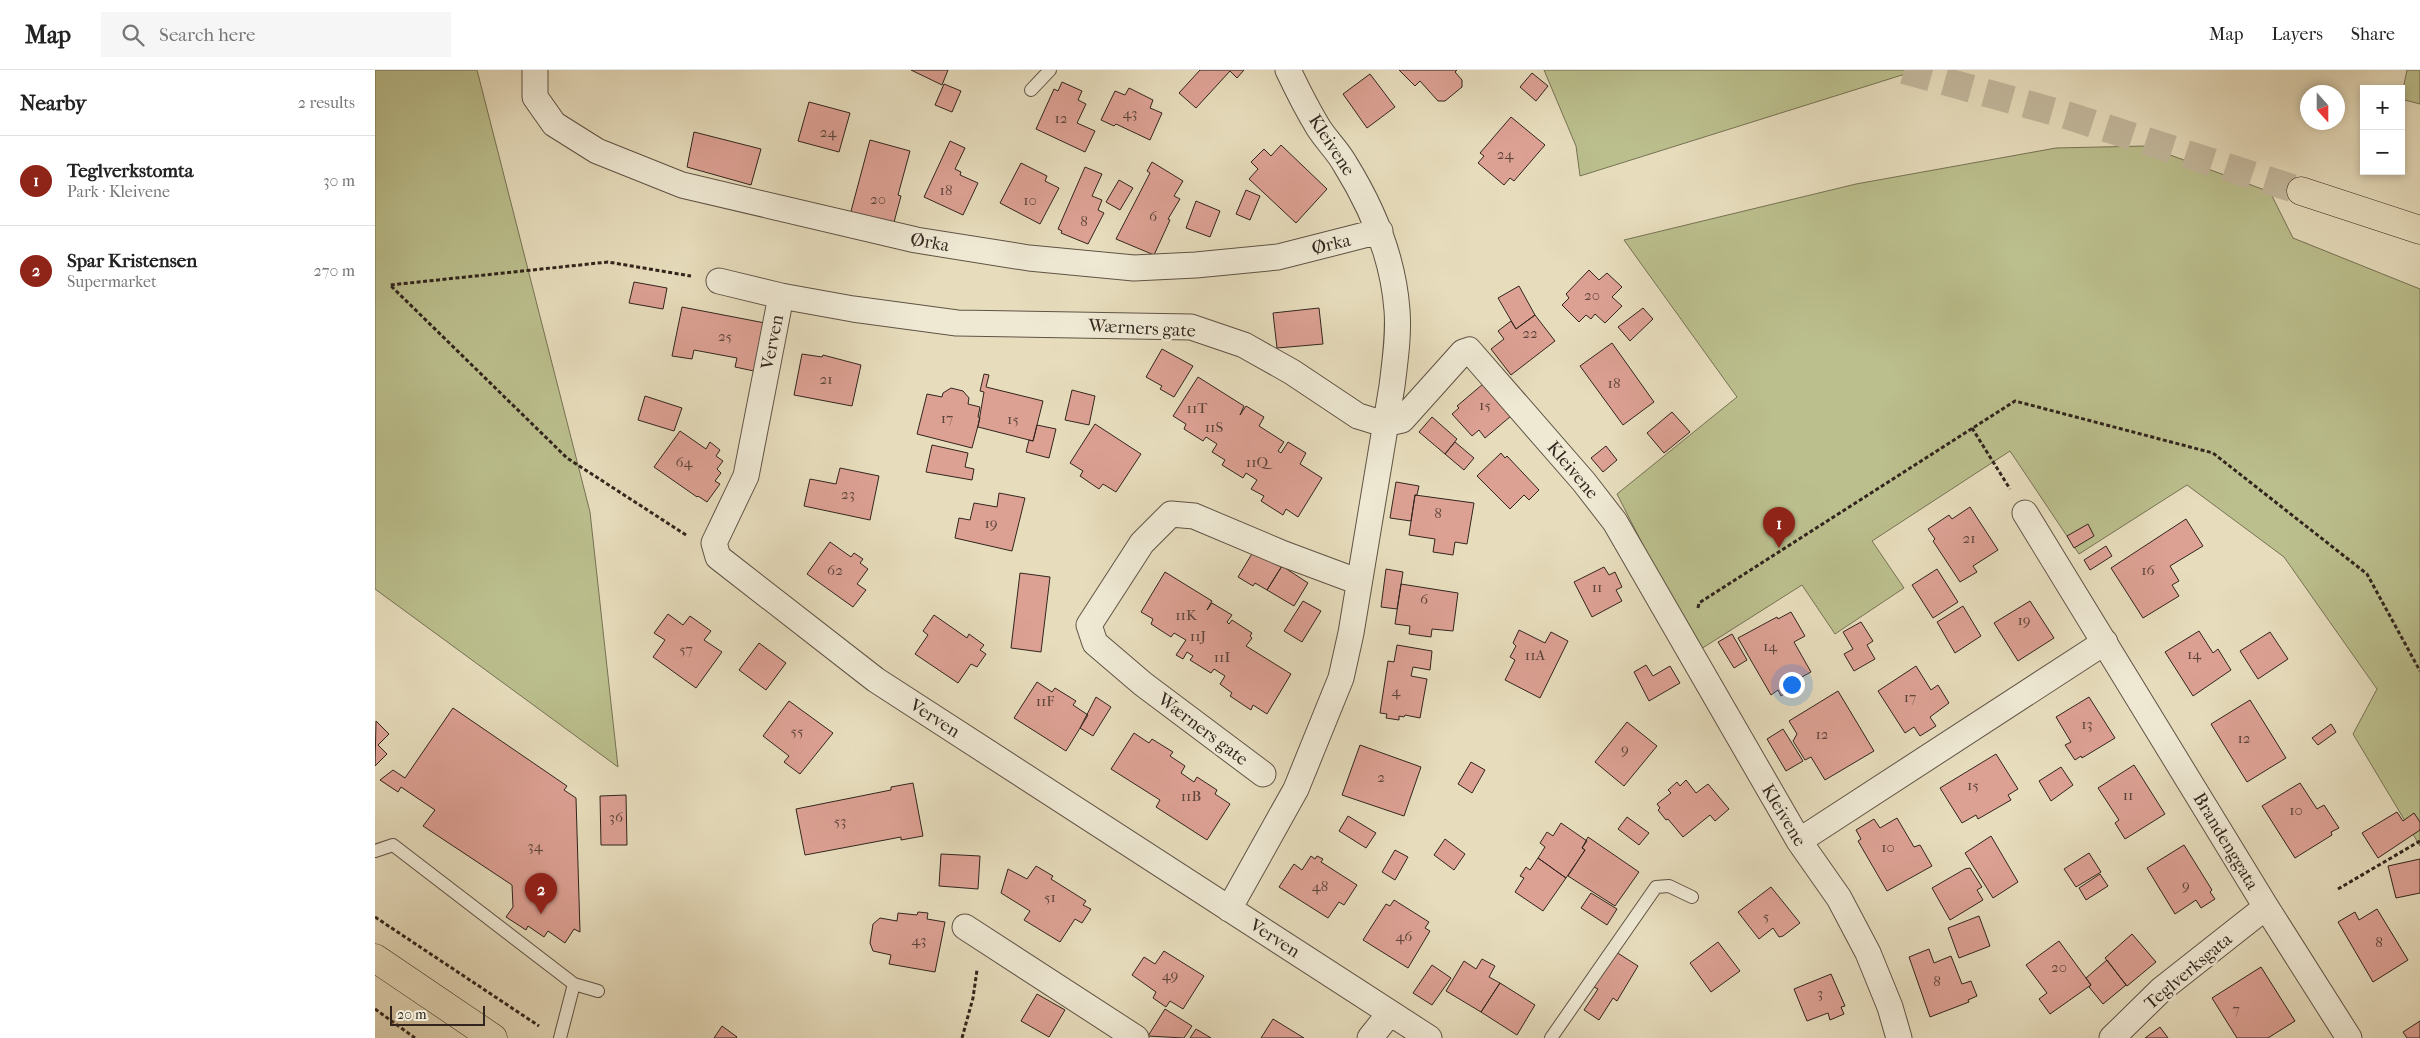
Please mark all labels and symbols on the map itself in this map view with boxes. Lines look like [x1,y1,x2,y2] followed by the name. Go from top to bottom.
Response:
[2300,85,2345,130] north arrow
[1122,104,1138,122] house number: 43
[1054,109,1068,127] house number: 12
[1304,111,1359,180] street label: Kleivene
[820,123,837,141] house number: 24
[1497,145,1514,163] house number: 24
[940,181,952,199] house number: 18
[870,190,886,208] house number: 20
[1023,191,1037,209] house number: 10
[1149,207,1158,225] house number: 6
[1080,212,1088,230] house number: 8
[909,229,952,256] street label: Ørka
[1310,230,1353,259] street label: Ørka
[1584,286,1600,304] house number: 20
[757,312,788,372] street label: Verven
[1087,315,1196,342] street label: Wærners gate
[1522,324,1538,342] house number: 22
[718,327,732,345] house number: 25
[819,370,833,388] house number: 21
[1608,374,1620,392] house number: 18
[1479,396,1491,414] house number: 15
[1187,399,1208,417] house number: 11T
[941,409,953,427] house number: 17
[1007,410,1019,428] house number: 15
[1205,418,1223,436] house number: 11S
[1542,437,1603,503] street label: Kleivene
[676,453,694,471] house number: 64
[1246,453,1274,471] house number: 11Q
[841,485,855,503] house number: 23
[1434,504,1442,522] house number: 8
[1763,507,1795,548] pin: 1
[984,514,998,532] house number: 19
[1962,529,1976,547] house number: 21
[827,561,843,579] house number: 62
[2141,561,2156,579] house number: 16
[1592,578,1602,596] house number: 11
[1420,590,1429,608] house number: 6
[1175,606,1198,624] house number: 11K
[2017,611,2031,629] house number: 19
[1190,627,1207,645] house number: 11J
[1763,637,1778,655] house number: 14
[679,640,693,658] house number: 57
[2187,645,2202,663] house number: 14
[1525,646,1545,664] house number: 11A
[1214,648,1230,666] house number: 11I
[1779,672,1805,698] your location
[1392,682,1402,700] house number: 4
[1153,688,1252,770] street label: Wærners gate
[1904,688,1916,706] house number: 17
[1036,692,1054,710] house number: 11F
[905,694,964,743] street label: Verven
[2081,715,2093,733] house number: 13
[791,722,803,740] house number: 55
[1815,725,1829,743] house number: 12
[2237,729,2251,747] house number: 12
[1621,740,1629,758] house number: 9
[1377,768,1385,786] house number: 2
[1967,776,1979,794] house number: 15
[1757,780,1810,850] street label: Kleivene
[2123,786,2133,804] house number: 11
[1181,787,1201,805] house number: 11B
[2188,789,2263,894] street label: Brandenggata
[2289,801,2303,819] house number: 10
[609,808,624,826] house number: 36
[834,812,846,830] house number: 53
[527,837,544,855] house number: 34
[1881,838,1895,856] house number: 10
[525,873,557,914] pin: 2
[2182,876,2190,894] house number: 9
[1312,877,1328,895] house number: 48
[1044,888,1056,906] house number: 51
[1763,907,1769,925] house number: 5
[1245,914,1304,963] street label: Verven
[1396,927,1413,945] house number: 46
[2140,928,2237,1014] street label: Teglverksgata
[911,931,927,949] house number: 43
[2375,933,2383,951] house number: 8
[2051,958,2067,976] house number: 20
[1162,966,1178,984] house number: 49
[1933,972,1941,990] house number: 8
[1817,984,1823,1002] house number: 3
[2232,1000,2240,1018] house number: 7
[390,1003,485,1026] scale bar

